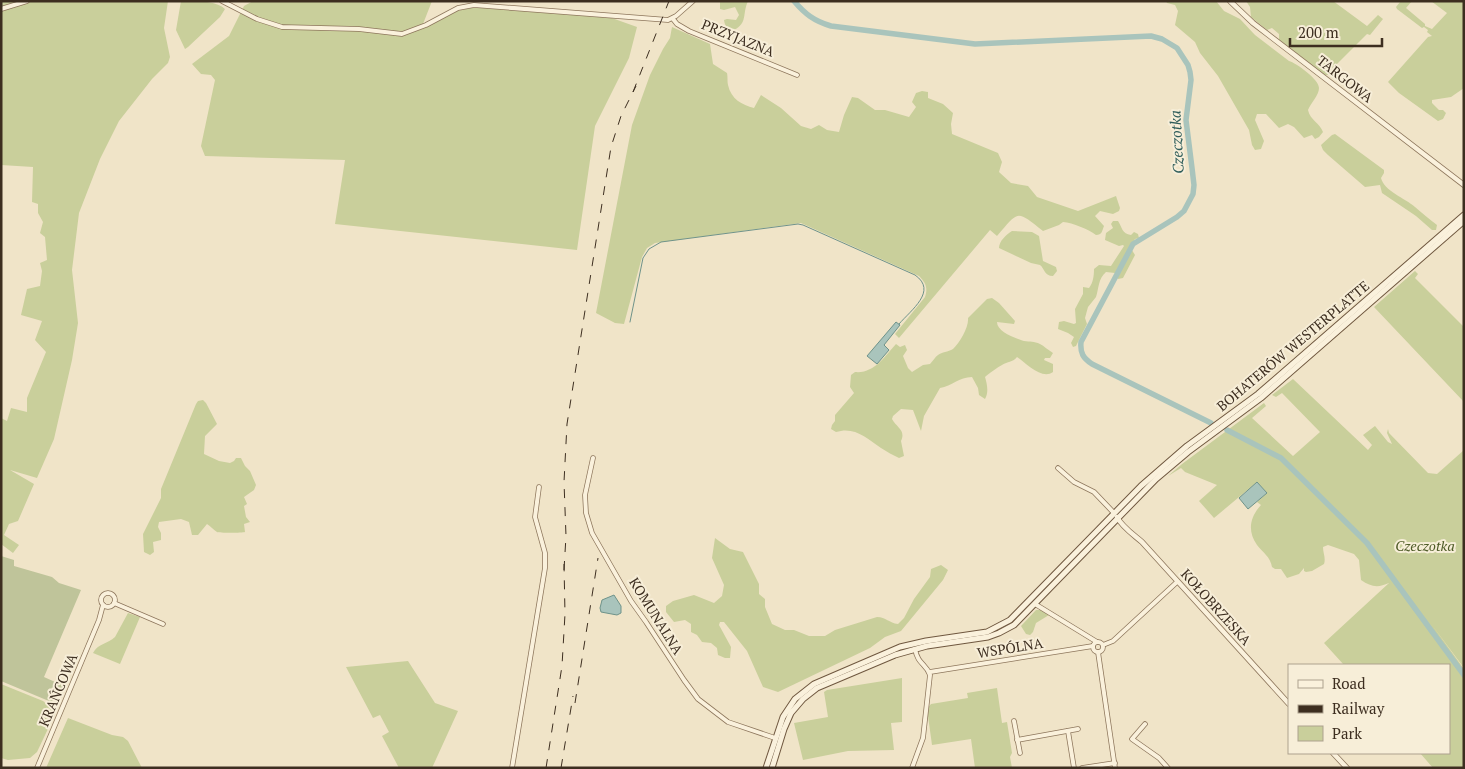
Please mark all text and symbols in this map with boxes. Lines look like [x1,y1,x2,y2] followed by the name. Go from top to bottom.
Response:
[699,14,778,61] street label: PRZYJAZNA
[1290,15,1382,47] scale bar
[1298,22,1339,42] text: 200 m
[1313,51,1378,107] street label: TARGOWA
[1164,110,1188,174] water label: Czeczotka
[1212,276,1373,415] street label: BOHATERÓW WESTERPLATTE
[1395,536,1455,555] park label: Czeczotka
[1177,564,1256,649] street label: KOŁOBRZESKA
[625,573,688,658] street label: KOMUNALNA
[976,633,1045,662] street label: WSPÓLNA
[34,650,82,729] street label: KRAŃCOWA
[1288,664,1450,754] legend
[1332,673,1365,693] text: Road
[1332,698,1385,718] text: Railway
[1332,723,1362,743] text: Park

